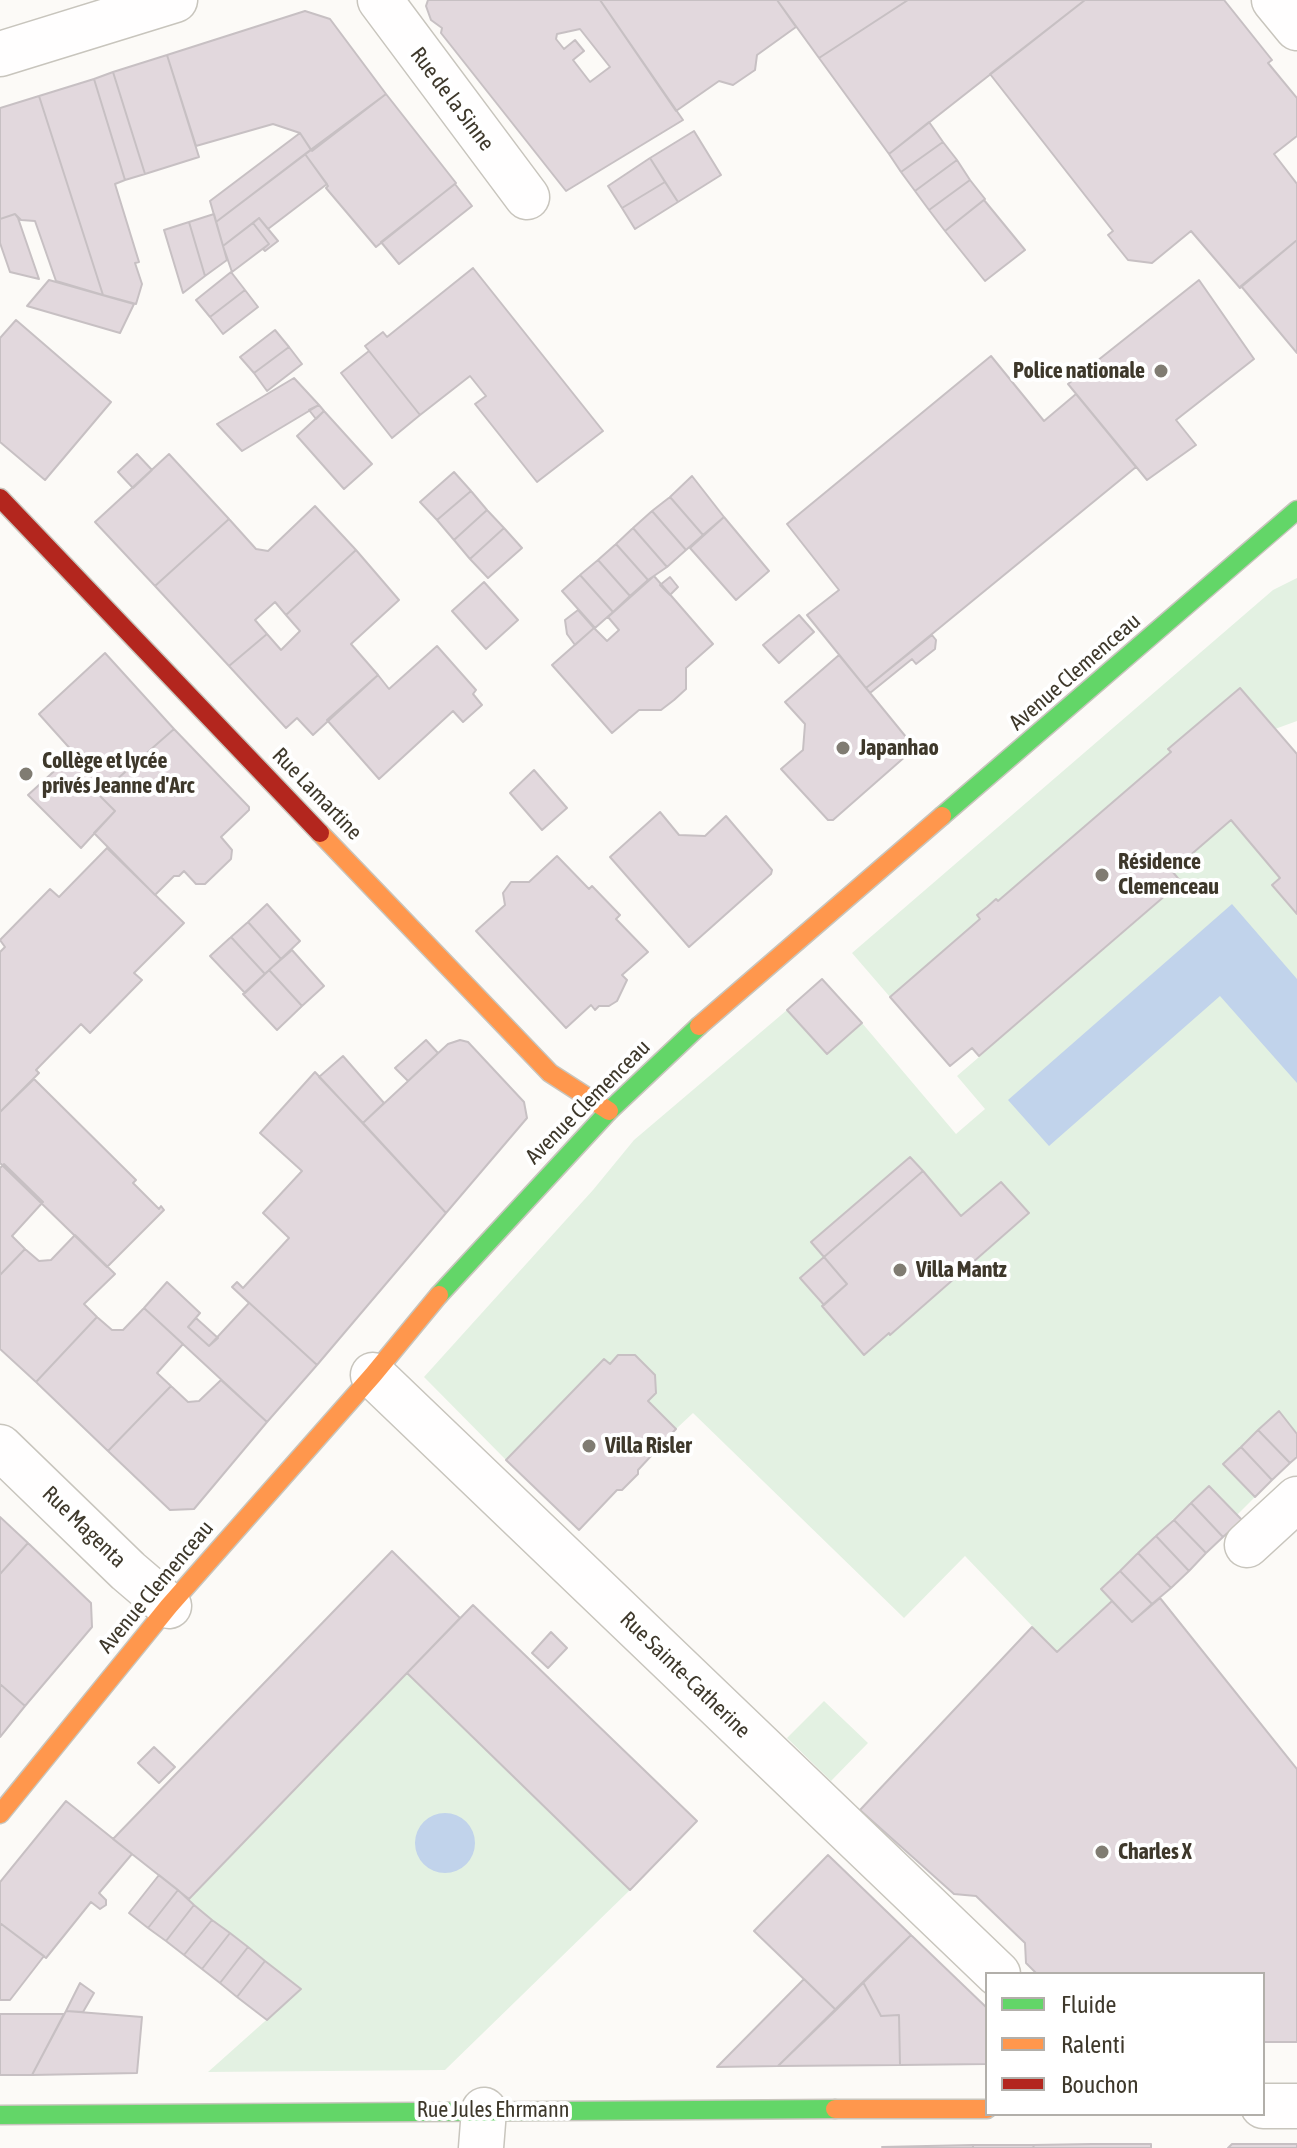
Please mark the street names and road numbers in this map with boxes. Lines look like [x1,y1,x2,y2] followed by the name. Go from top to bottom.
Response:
[405,42,499,156] street label: Rue de la Sinne
[1004,608,1146,736] street label: Avenue Clemenceau
[267,742,367,846] street label: Rue Lamartine
[520,1034,656,1170] street label: Avenue Clemenceau
[37,1481,131,1573] street label: Rue Magenta
[93,1515,219,1659] street label: Avenue Clemenceau
[614,1606,756,1744] street label: Rue Sainte-Catherine
[417,2097,569,2123] street label: Rue Jules Ehrmann

